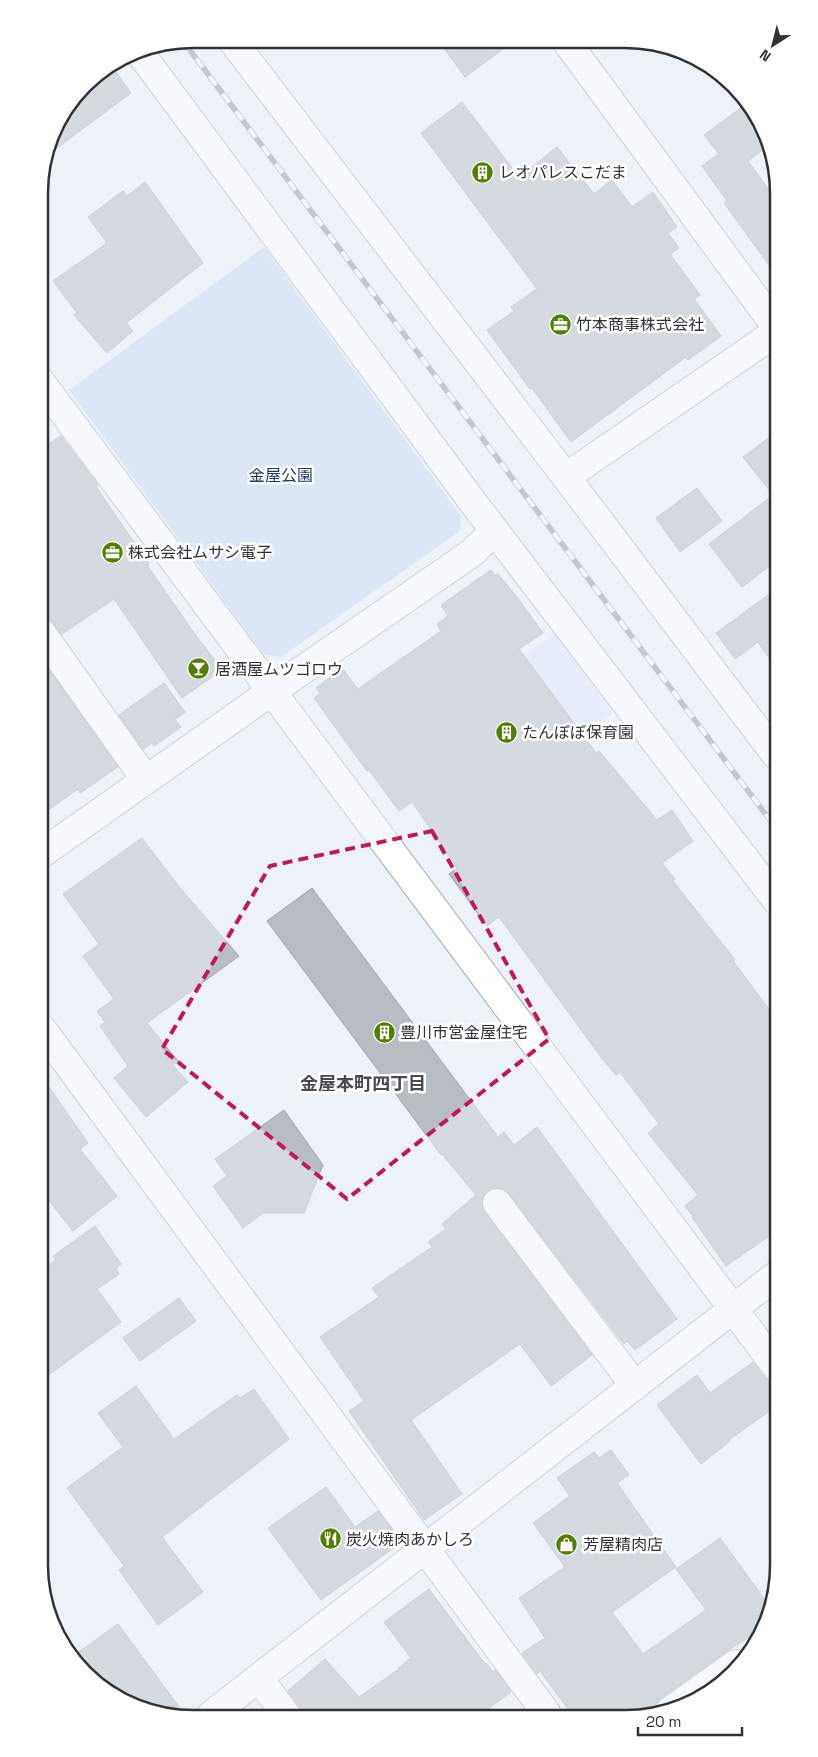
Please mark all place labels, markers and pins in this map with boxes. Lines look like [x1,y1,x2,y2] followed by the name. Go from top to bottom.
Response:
[471,160,495,184] building icon: レオパレスこだま
[499,162,627,183] place label: レオパレスこだま
[548,312,572,336] office icon: 竹本商事株式会社
[576,314,704,335] place label: 竹本商事株式会社
[100,540,124,564] office icon: 株式会社ムサシ電子
[128,542,272,563] place label: 株式会社ムサシ電子
[187,657,211,681] bar icon: 居酒屋ムツゴロウ
[215,659,343,680] place label: 居酒屋ムツゴロウ
[494,720,518,744] building icon: たんぽぽ保育園
[522,722,634,743] place label: たんぽぽ保育園
[372,1020,396,1044] building icon: 豊川市営金屋住宅
[400,1022,528,1043] place label: 豊川市営金屋住宅
[318,1527,342,1551] restaurant icon: 炭火焼肉あかしろ
[346,1529,474,1550] place label: 炭火焼肉あかしろ
[555,1532,579,1556] shop icon: 芳屋精肉店
[583,1534,663,1555] place label: 芳屋精肉店

